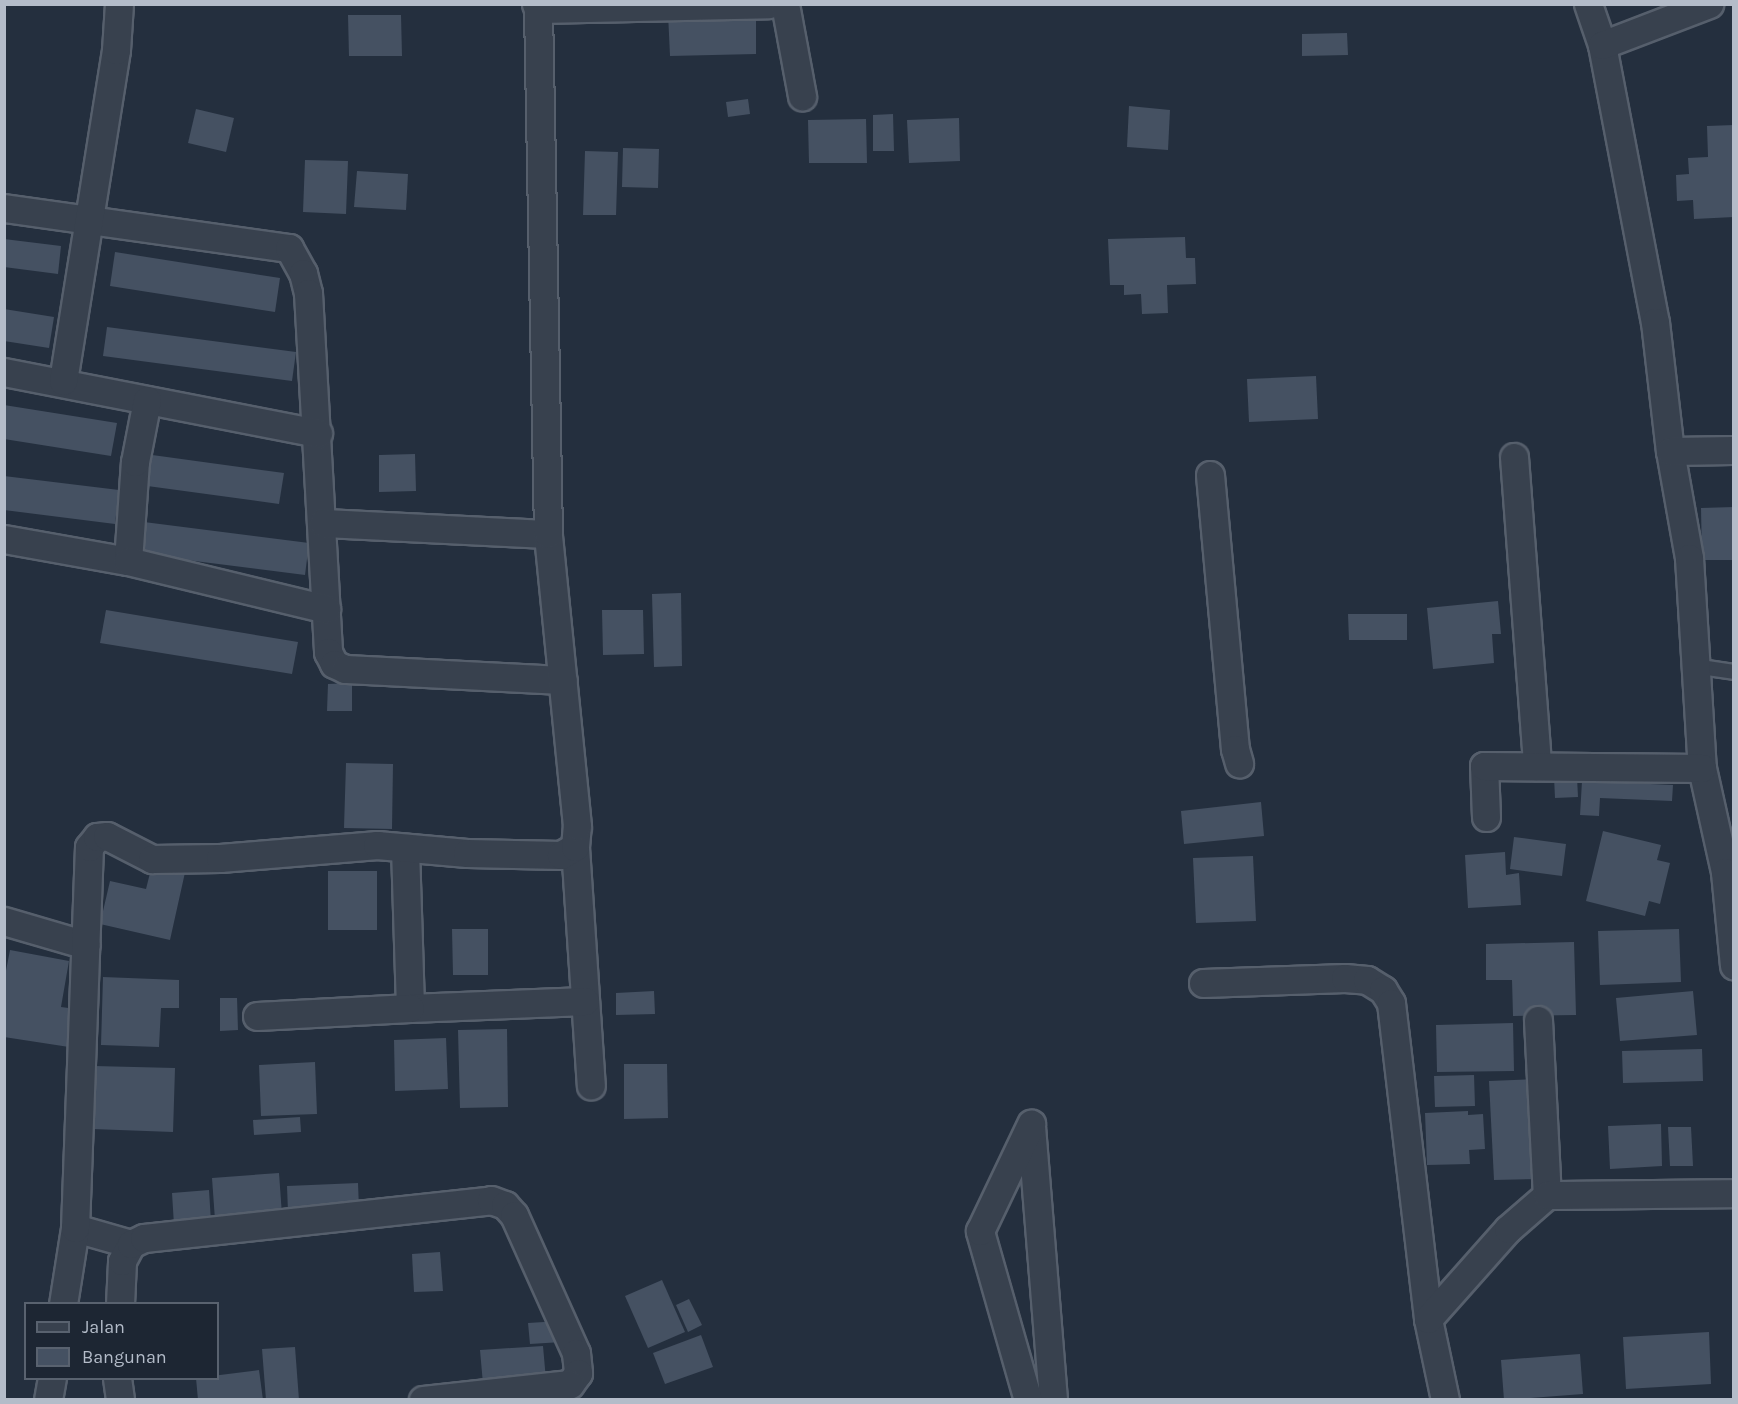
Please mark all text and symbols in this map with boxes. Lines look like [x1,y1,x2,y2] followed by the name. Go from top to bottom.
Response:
[24,1302,219,1380] legend
[82,1316,125,1338] text: Jalan
[82,1346,167,1368] text: Bangunan

